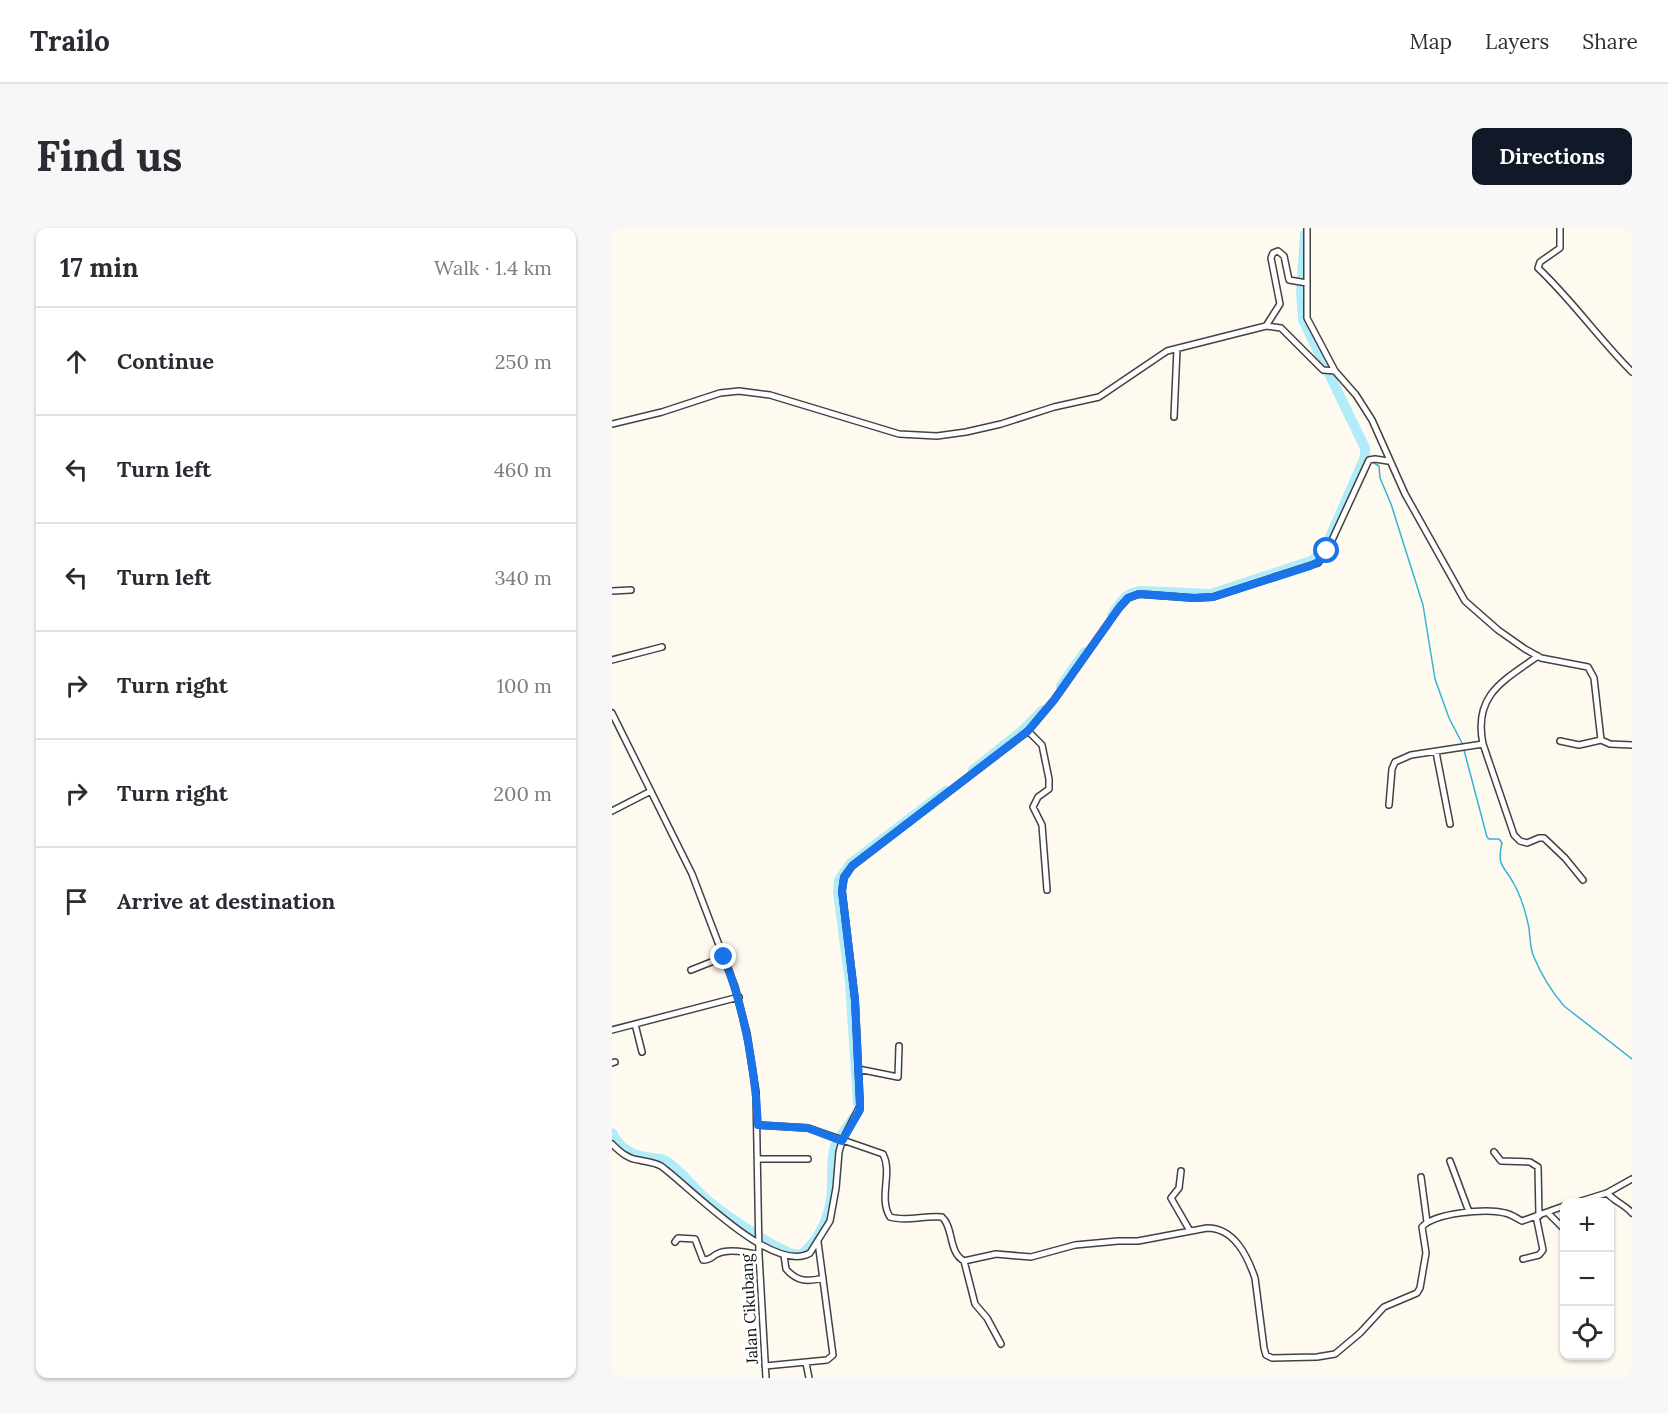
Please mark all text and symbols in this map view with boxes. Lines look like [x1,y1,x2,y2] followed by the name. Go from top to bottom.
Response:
[30,23,110,59] text: Trailo
[1409,28,1452,55] text: Map
[1485,28,1549,55] text: Layers
[1582,28,1638,55] text: Share
[1472,128,1632,185] button: Directions
[36,129,182,183] text: Find us
[60,251,139,284] text: 17 min
[434,255,552,280] text: Walk · 1.4 km
[60,345,93,378] icon: ahead
[117,347,214,375] text: Continue
[495,349,552,374] text: 250 m
[60,453,93,486] icon: left
[117,455,211,483] text: Turn left
[494,457,552,482] text: 460 m
[1313,537,1339,563] route start
[60,561,93,594] icon: left
[117,563,211,591] text: Turn left
[494,565,552,590] text: 340 m
[60,669,93,702] icon: right
[117,671,228,699] text: Turn right
[497,673,552,698] text: 100 m
[60,777,93,810] icon: right
[117,779,228,807] text: Turn right
[493,781,552,806] text: 200 m
[60,885,93,918] icon: arrive
[117,887,335,915] text: Arrive at destination
[710,943,736,969] route end
[1560,1198,1614,1360] map controls
[1560,1198,1614,1252] button: +
[736,1252,762,1366] street label: Jalan Cikubang
[1560,1252,1614,1306] button: −
[1560,1306,1614,1360] button: locate

